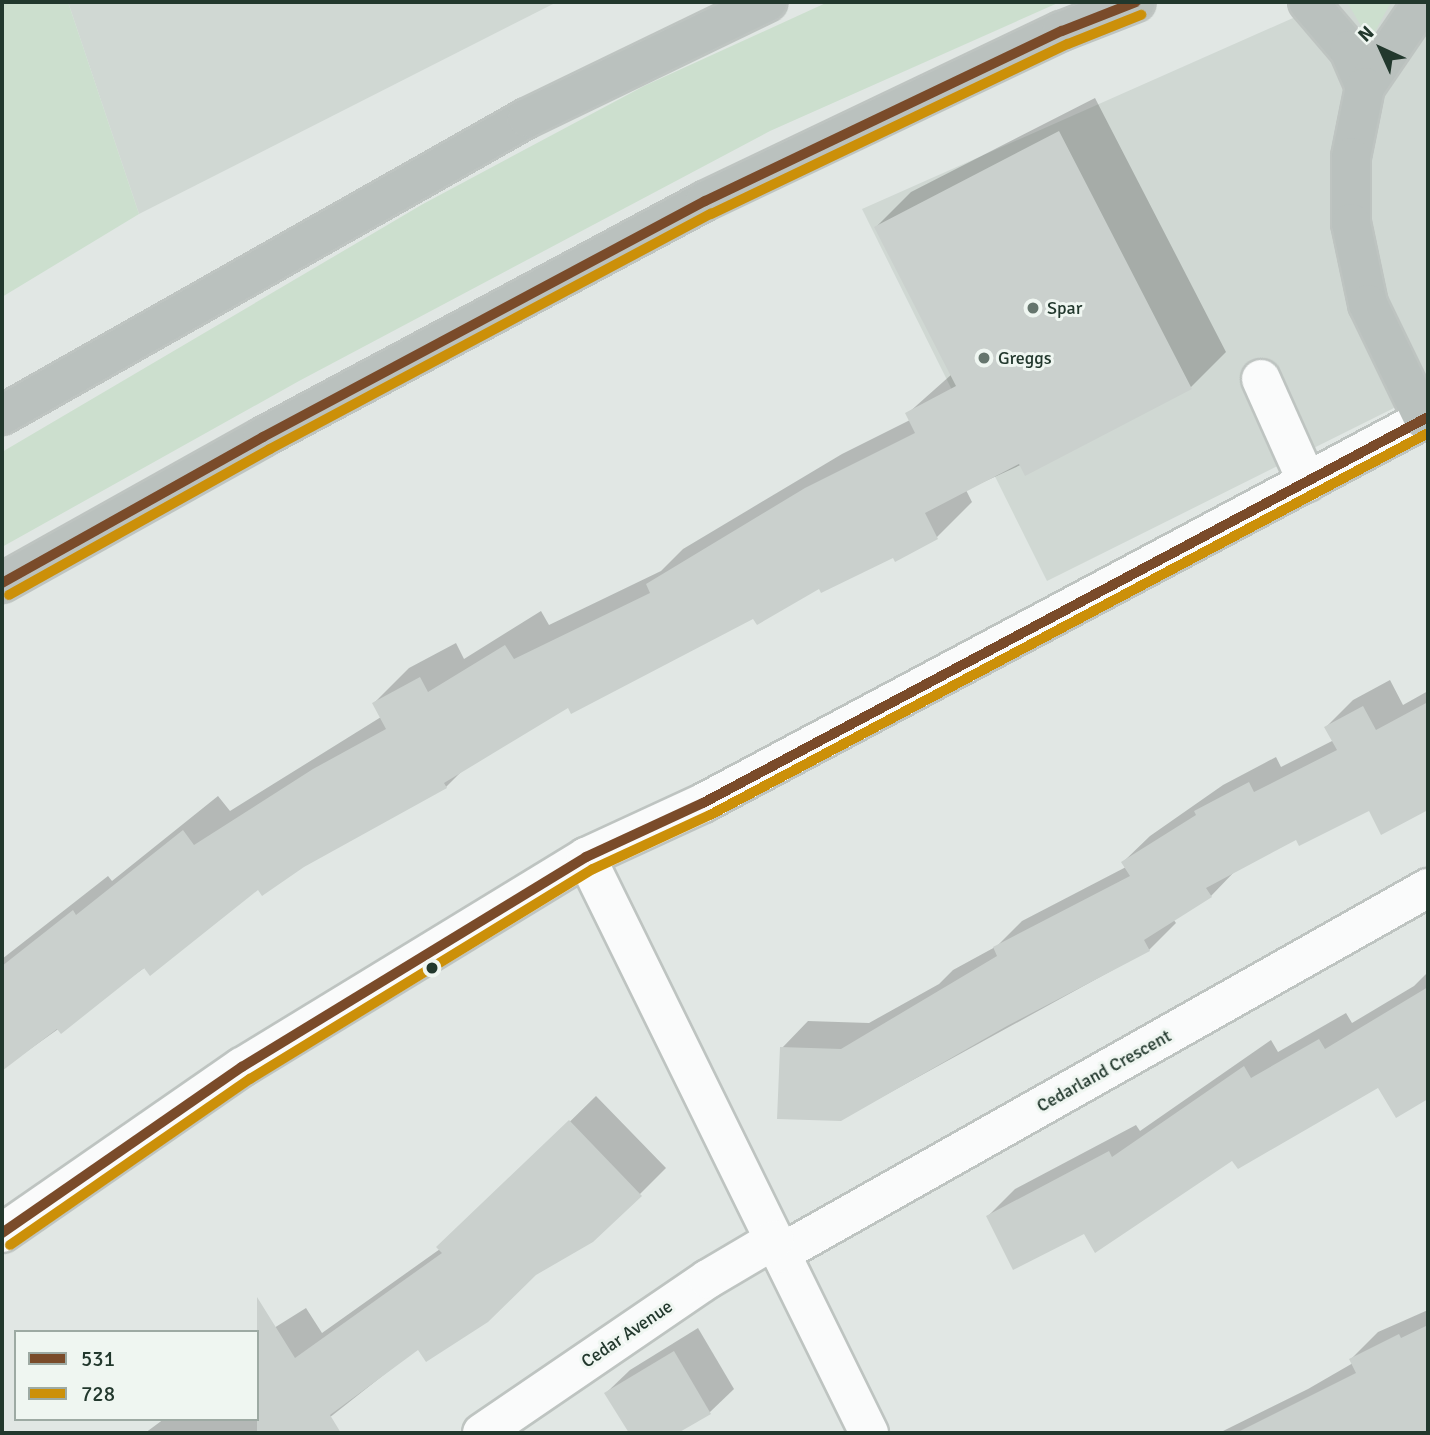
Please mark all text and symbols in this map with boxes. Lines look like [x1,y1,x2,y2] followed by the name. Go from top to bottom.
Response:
[1346,14,1416,84] north arrow
[1353,21,1379,47] text: N
[1047,297,1082,319] place label: Spar
[1025,300,1041,316] marker: Spar
[998,347,1052,369] place label: Greggs
[976,350,992,366] marker: Greggs
[425,961,439,975] unlabelled marker
[1033,1025,1175,1117] street label: Cedarland Crescent
[577,1296,677,1372] street label: Cedar Avenue
[14,1330,259,1421] legend
[81,1346,115,1372] text: 531
[81,1381,115,1407] text: 728

